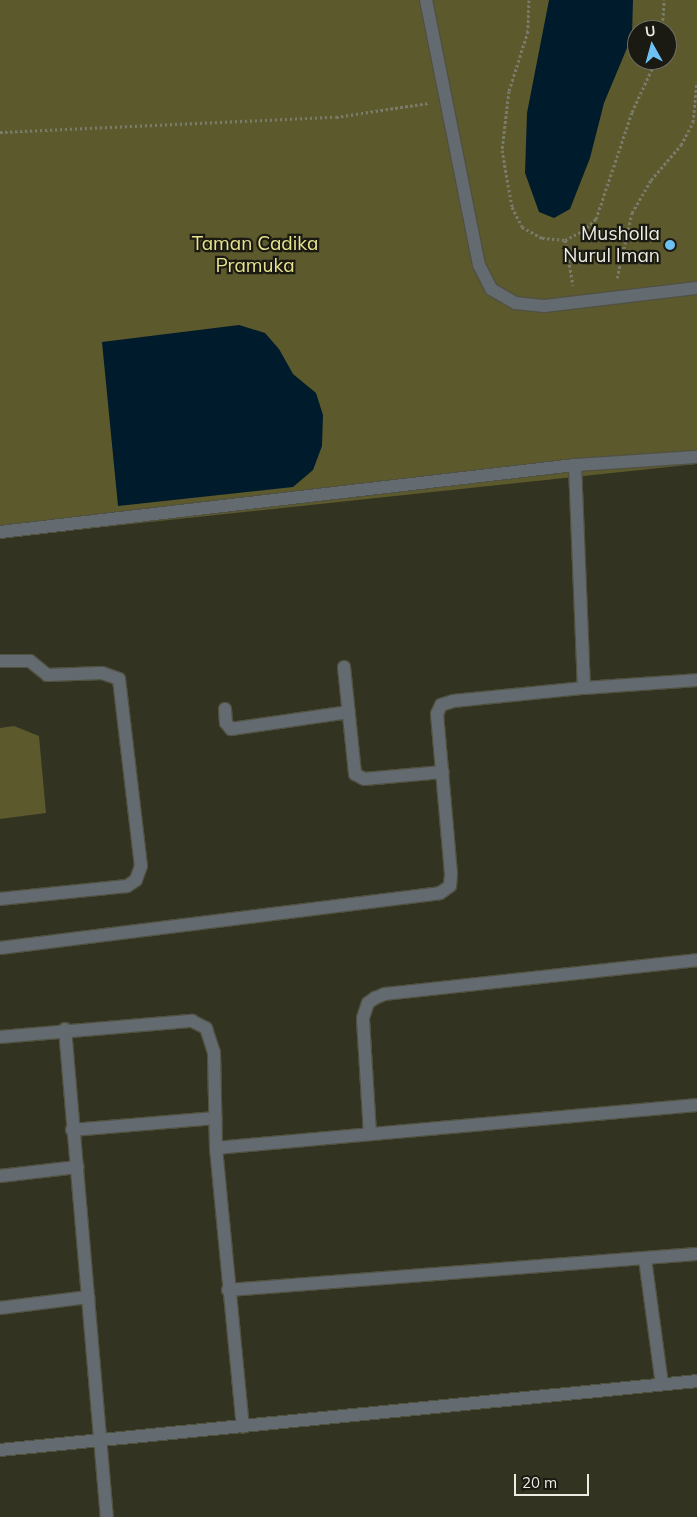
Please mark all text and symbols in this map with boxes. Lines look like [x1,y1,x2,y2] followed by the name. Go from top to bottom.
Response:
[627,20,677,70] north arrow
[644,22,657,41] text: U
[563,223,660,267] place label: Musholla Nurul Iman
[192,233,318,277] park label: Taman Cadika Pramuka
[664,239,676,251] marker: Musholla Nurul Iman
[517,1464,592,1496] scale bar
[522,1473,557,1492] text: 20 m

